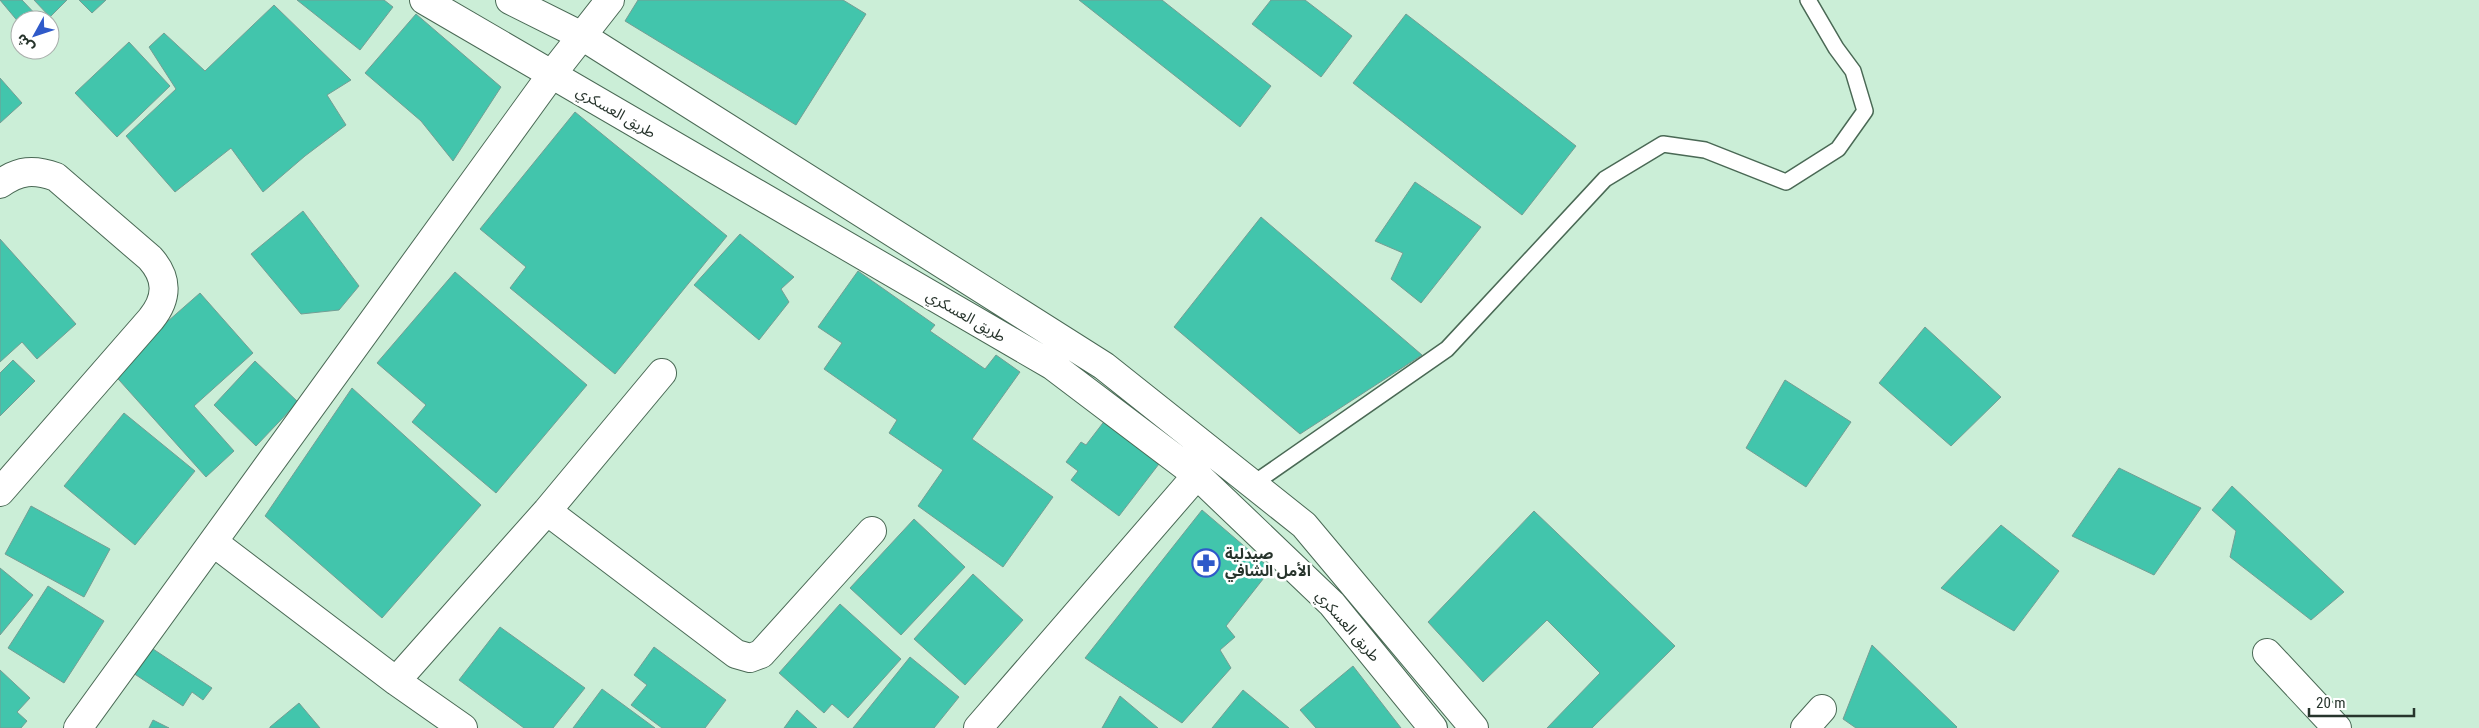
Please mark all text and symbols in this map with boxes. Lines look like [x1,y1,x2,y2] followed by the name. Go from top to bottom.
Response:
[10,10,60,60] north arrow
[13,31,37,56] text: ش
[572,82,659,144] street label: طريق العسكري
[922,286,1009,348] street label: طريق العسكري
[1225,545,1311,582] place label: صيدلية الأمل الشافي
[1191,548,1221,578] pharmacy icon: صيدلية الأمل الشافي
[1310,587,1384,667] street label: طريق العسكري
[2309,686,2414,718] scale bar
[2316,694,2346,712] text: 20 m

